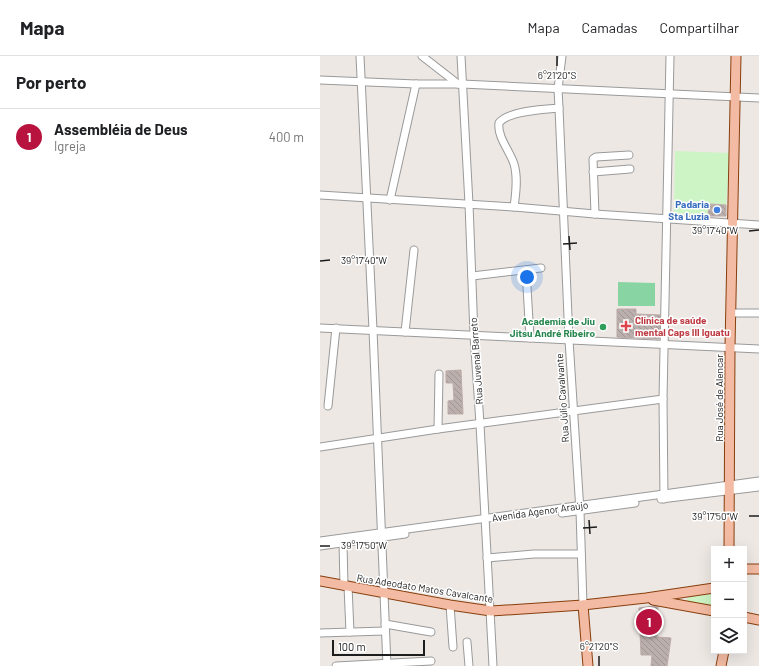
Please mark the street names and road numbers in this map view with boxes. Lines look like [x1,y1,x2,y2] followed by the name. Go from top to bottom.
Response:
[467,317,485,405] street label: Rua Juvenal Barreto
[553,353,571,443] street label: Rua Júlio Cavalvante
[713,354,725,442] street label: Rua José de Alencar
[491,498,589,524] street label: Avenida Agenor Araújo
[356,571,494,605] street label: Rua Adeodato Matos Cavalcante

